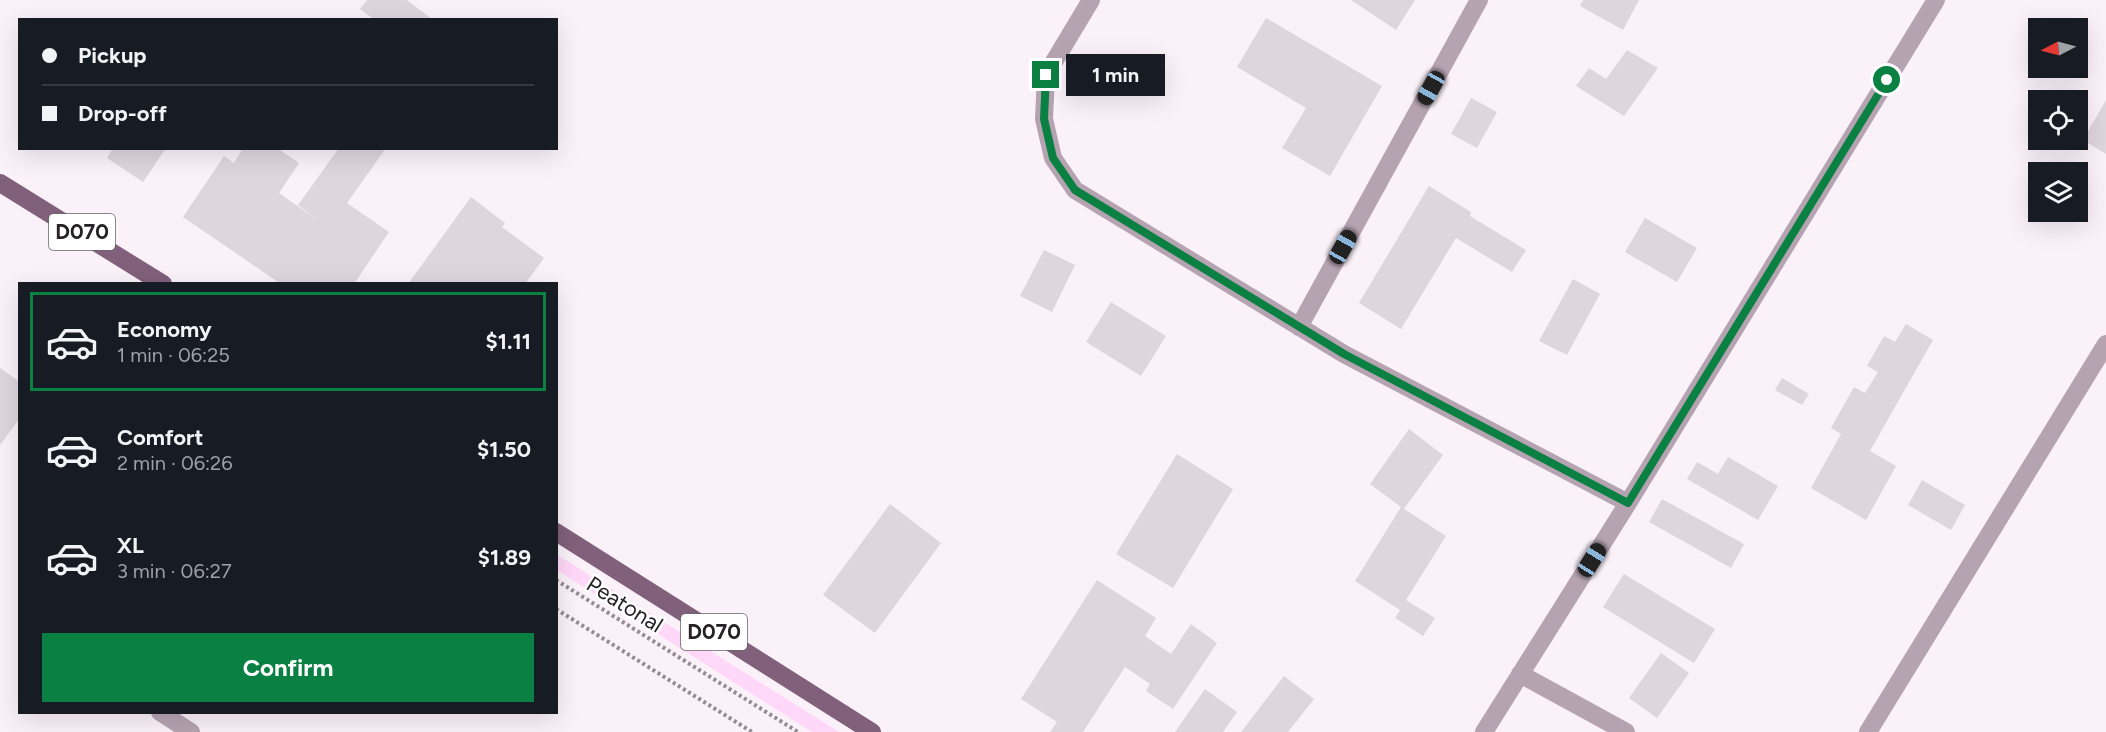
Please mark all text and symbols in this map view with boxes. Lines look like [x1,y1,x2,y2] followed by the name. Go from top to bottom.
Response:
[2028,18,2088,78] north arrow
[2028,18,2088,222] map controls
[78,42,147,69] text: Pickup
[1067,54,1166,96] callout: 1 min
[1032,61,1059,88] route end
[1092,63,1139,87] text: 1 min
[1873,66,1900,93] route start
[1414,68,1448,108] car
[2028,90,2088,150] button: locate
[78,100,167,127] text: Drop-off
[2028,162,2088,222] button: layers
[49,214,115,250] road number: D070
[1326,227,1360,267] car
[45,315,99,369] icon: car
[117,316,212,343] text: Economy
[486,328,531,355] text: $1.11
[117,343,230,367] text: 1 min · 06:25
[45,423,99,477] icon: car
[117,424,203,451] text: Comfort
[477,436,531,463] text: $1.50
[117,451,233,475] text: 2 min · 06:26
[45,531,99,585] icon: car
[117,532,144,559] text: XL
[1575,540,1609,580] car
[478,544,531,571] text: $1.89
[117,559,232,583] text: 3 min · 06:27
[581,570,668,638] street label: Peatonal
[681,614,747,650] road number: D070
[42,633,534,702] button: Confirm

